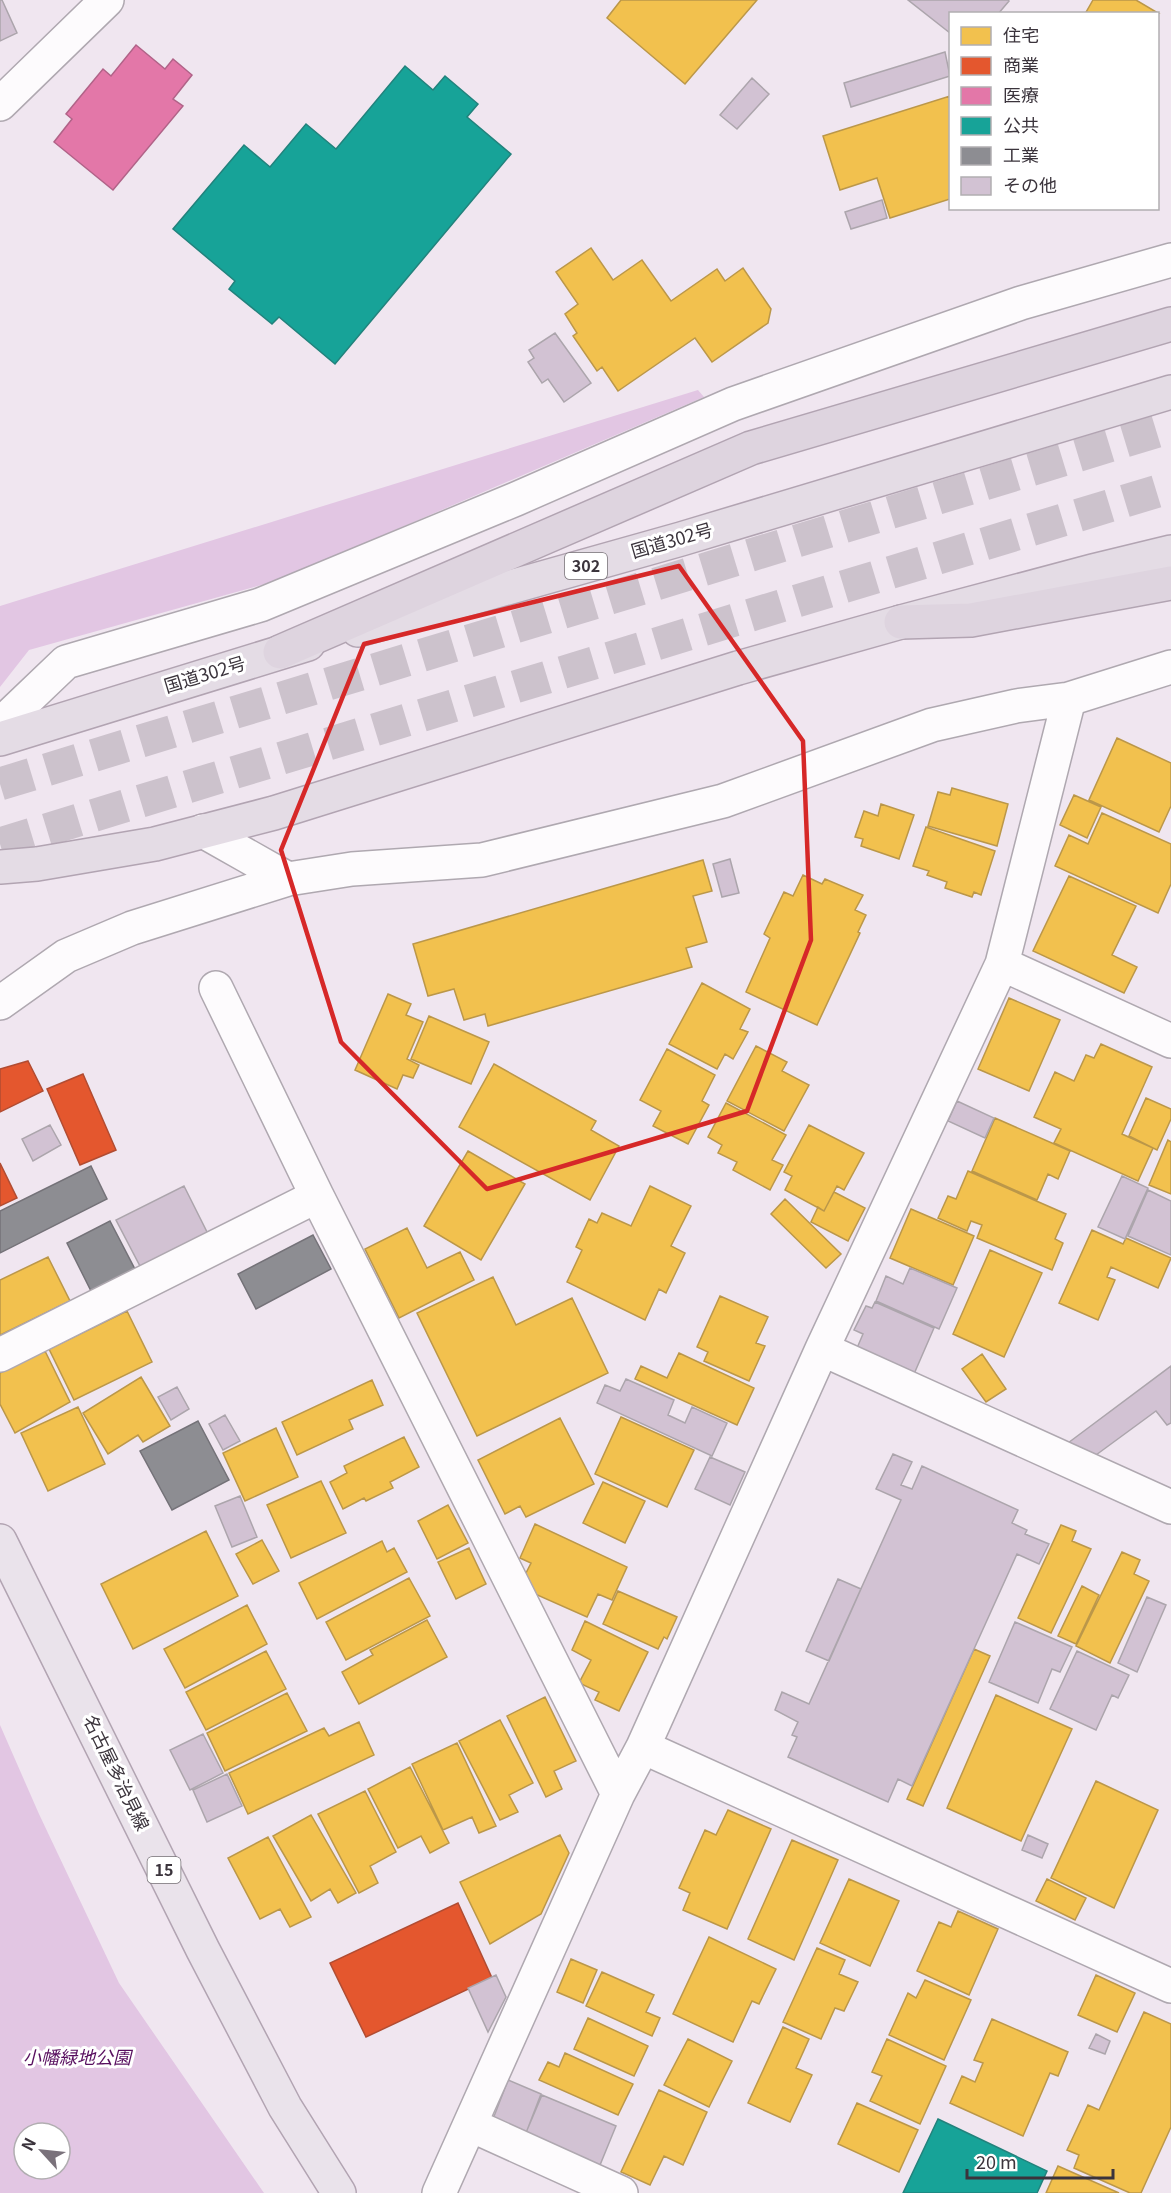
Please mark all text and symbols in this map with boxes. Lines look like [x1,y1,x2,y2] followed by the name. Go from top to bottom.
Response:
[949,12,1159,210] legend
[1003,21,1039,47] text: 住宅
[1003,51,1039,77] text: 商業
[1003,81,1039,107] text: 医療
[1003,111,1039,137] text: 公共
[1003,141,1039,167] text: 工業
[1003,171,1057,197] text: その他
[627,515,715,563] street label: 国道302号
[565,553,607,579] road number: 302
[160,648,248,698] street label: 国道302号
[78,1710,157,1834] street label: 名古屋多治見線
[148,1857,180,1883] road number: 15
[23,2043,134,2069] park label: 小幡緑地公園
[12,2121,72,2181] north arrow
[14,2133,41,2155] text: N
[967,2142,1112,2180] scale bar
[976,2148,1017,2174] text: 20 m

